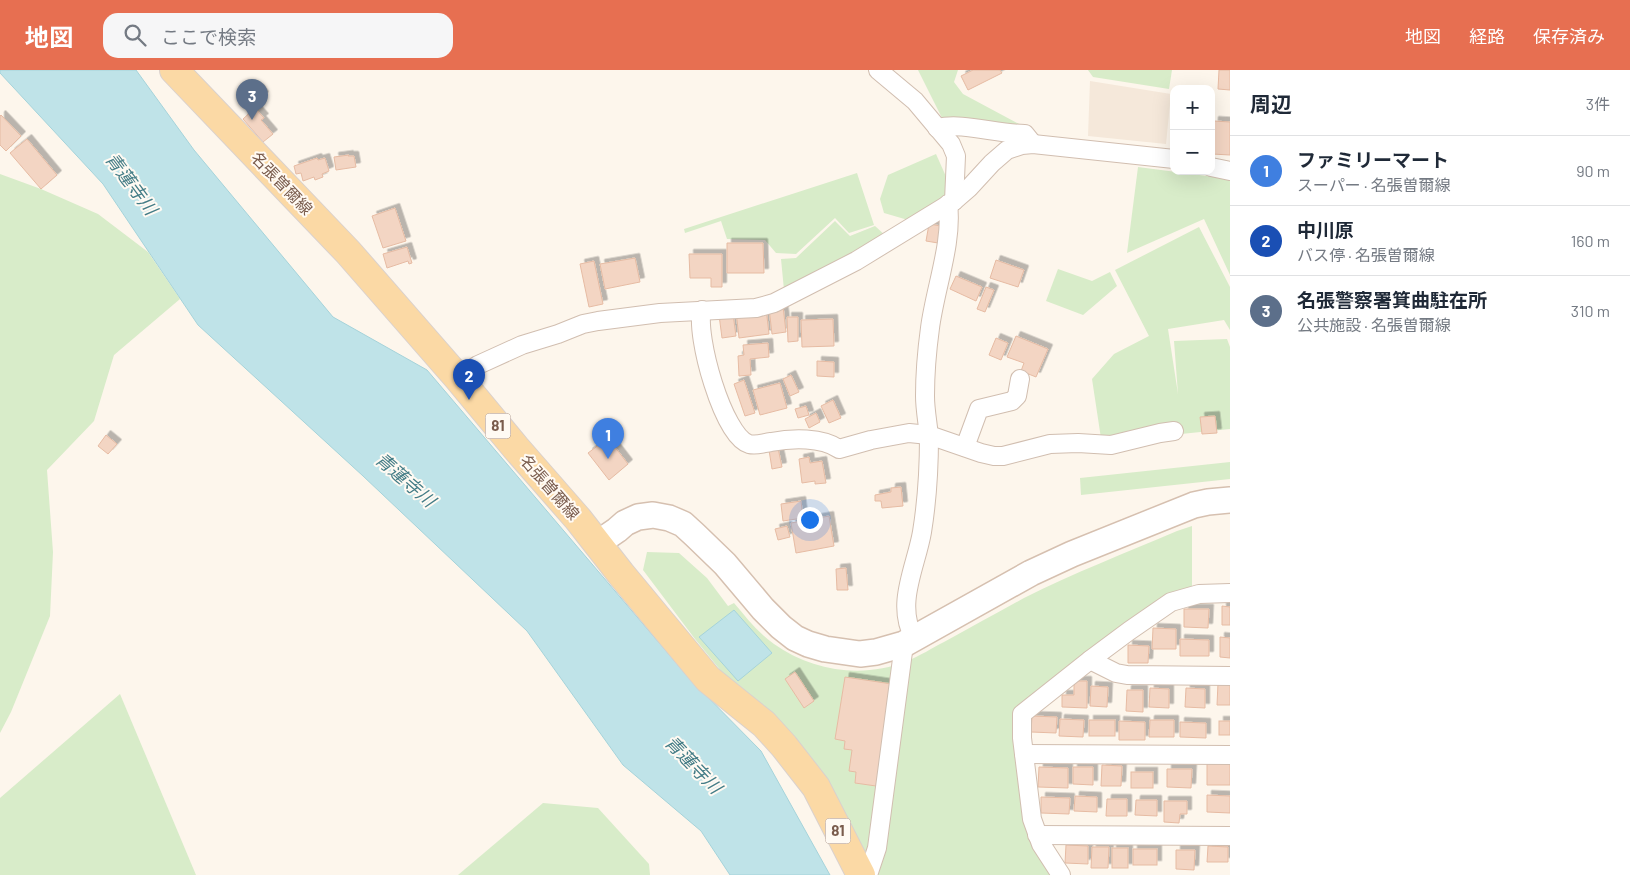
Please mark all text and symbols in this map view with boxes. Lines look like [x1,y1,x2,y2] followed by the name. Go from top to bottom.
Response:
[103,13,453,58] search box
[121,21,149,49] icon: search
[25,22,73,51] text: 地図
[161,25,256,48] text: ここで検索
[1405,25,1441,47] text: 地図
[1469,25,1505,47] text: 経路
[1533,25,1605,47] text: 保存済み
[236,79,268,120] pin: 3
[1170,85,1215,175] map controls
[1170,85,1215,130] button: +
[1250,91,1292,116] text: 周辺
[1586,94,1610,113] text: 3件
[1170,130,1215,175] button: −
[248,147,317,218] street label: 名張曽爾線
[101,148,163,220] water label: 青蓮寺川
[1297,148,1449,171] text: ファミリーマート
[1263,161,1269,180] text: 1
[1576,161,1610,180] text: 90 m
[1297,175,1451,194] text: スーパー · 名張曽爾線
[1297,218,1354,241] text: 中川原
[1262,231,1270,250] text: 2
[1571,231,1610,250] text: 160 m
[1297,245,1435,264] text: バス停 · 名張曽爾線
[1297,288,1487,311] text: 名張警察署箕曲駐在所
[1262,301,1270,320] text: 3
[1571,301,1610,320] text: 310 m
[1297,315,1451,334] text: 公共施設 · 名張曽爾線
[453,359,485,400] pin: 2
[486,414,510,438] road number: 81
[592,418,624,459] pin: 1
[371,447,442,512] water label: 青蓮寺川
[517,450,584,523] street label: 名張曽爾線
[797,507,823,533] your location
[661,731,728,799] water label: 青蓮寺川
[826,818,850,844] road number: 81

